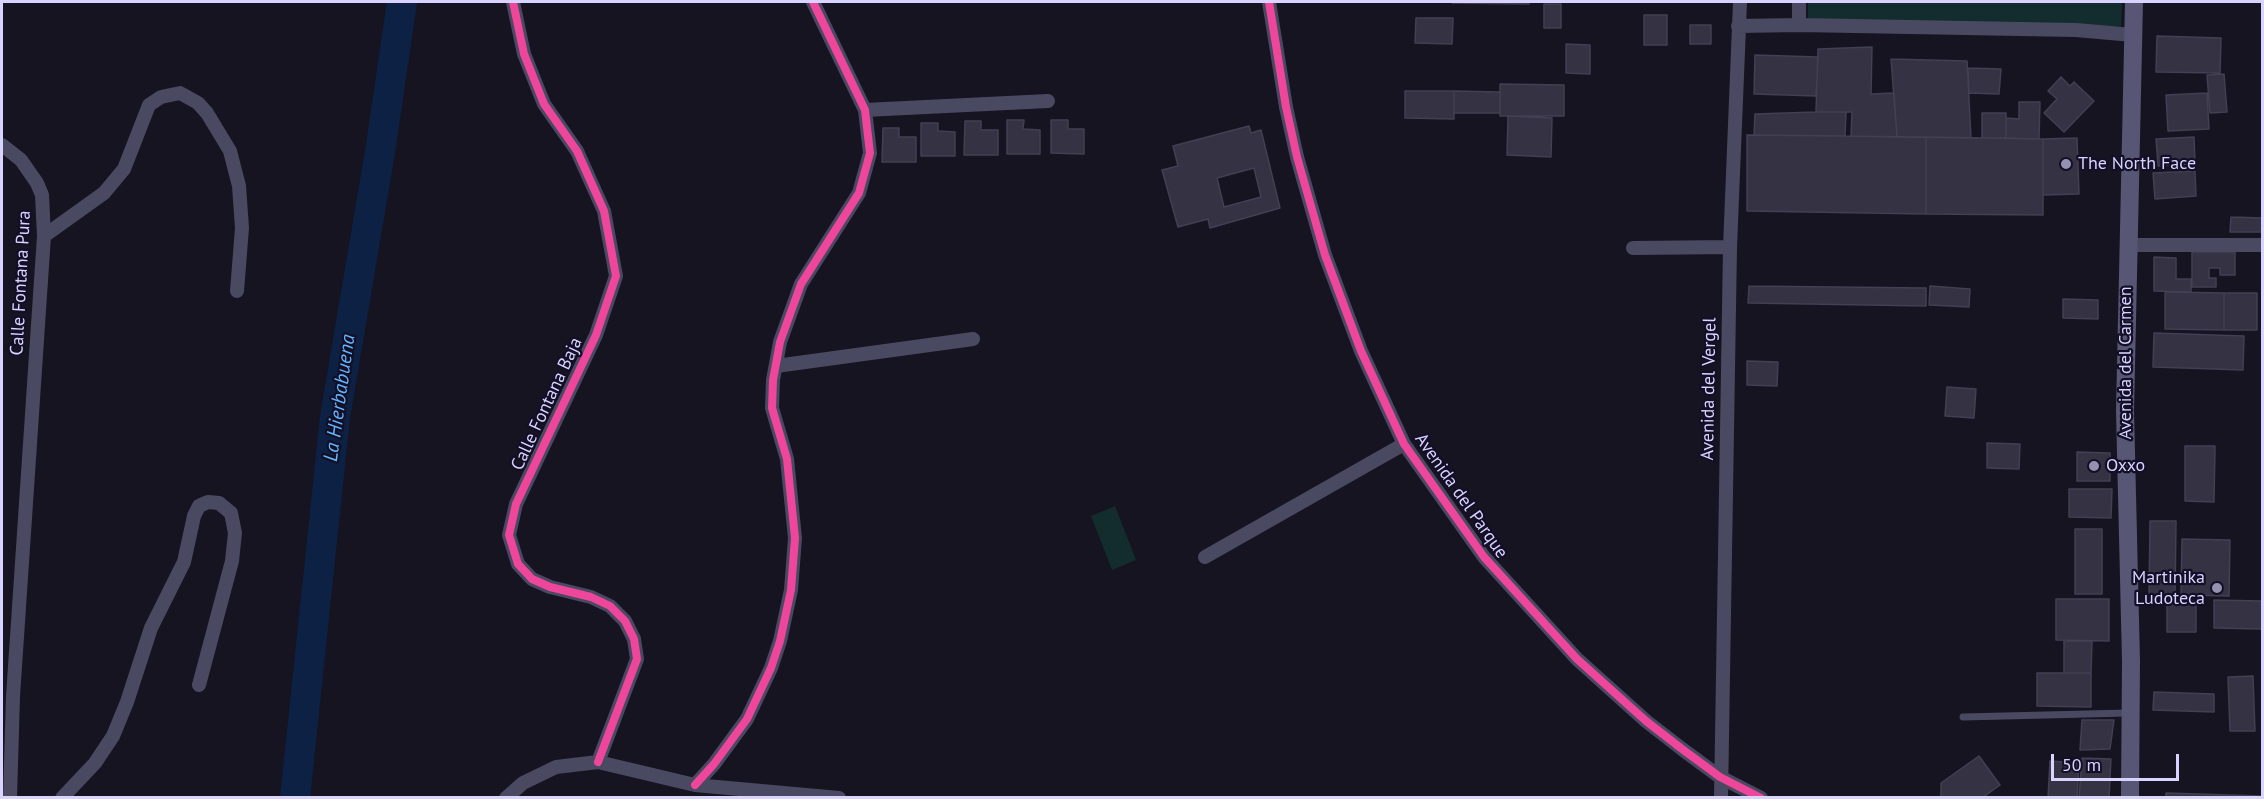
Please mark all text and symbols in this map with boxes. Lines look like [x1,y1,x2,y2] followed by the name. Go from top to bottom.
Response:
[2078,153,2196,175] place label: The North Face
[2059,157,2073,171] marker: The North Face
[6,210,36,356] street label: Calle Fontana Pura
[2115,286,2137,440] street label: Avenida del Carmen
[1697,317,1721,461] street label: Avenida del Vergel
[319,333,361,463] water label: La Hierbabuena
[507,334,587,474] street label: Calle Fontana Baja
[1410,429,1512,563] street label: Avenida del Parque
[2106,455,2145,477] place label: Oxxo
[2087,459,2101,473] marker: Oxxo
[2132,567,2205,610] place label: Martinika Ludoteca
[2210,581,2224,595] marker: Martinika Ludoteca
[2054,742,2182,780] scale bar
[2062,753,2101,776] text: 50 m

